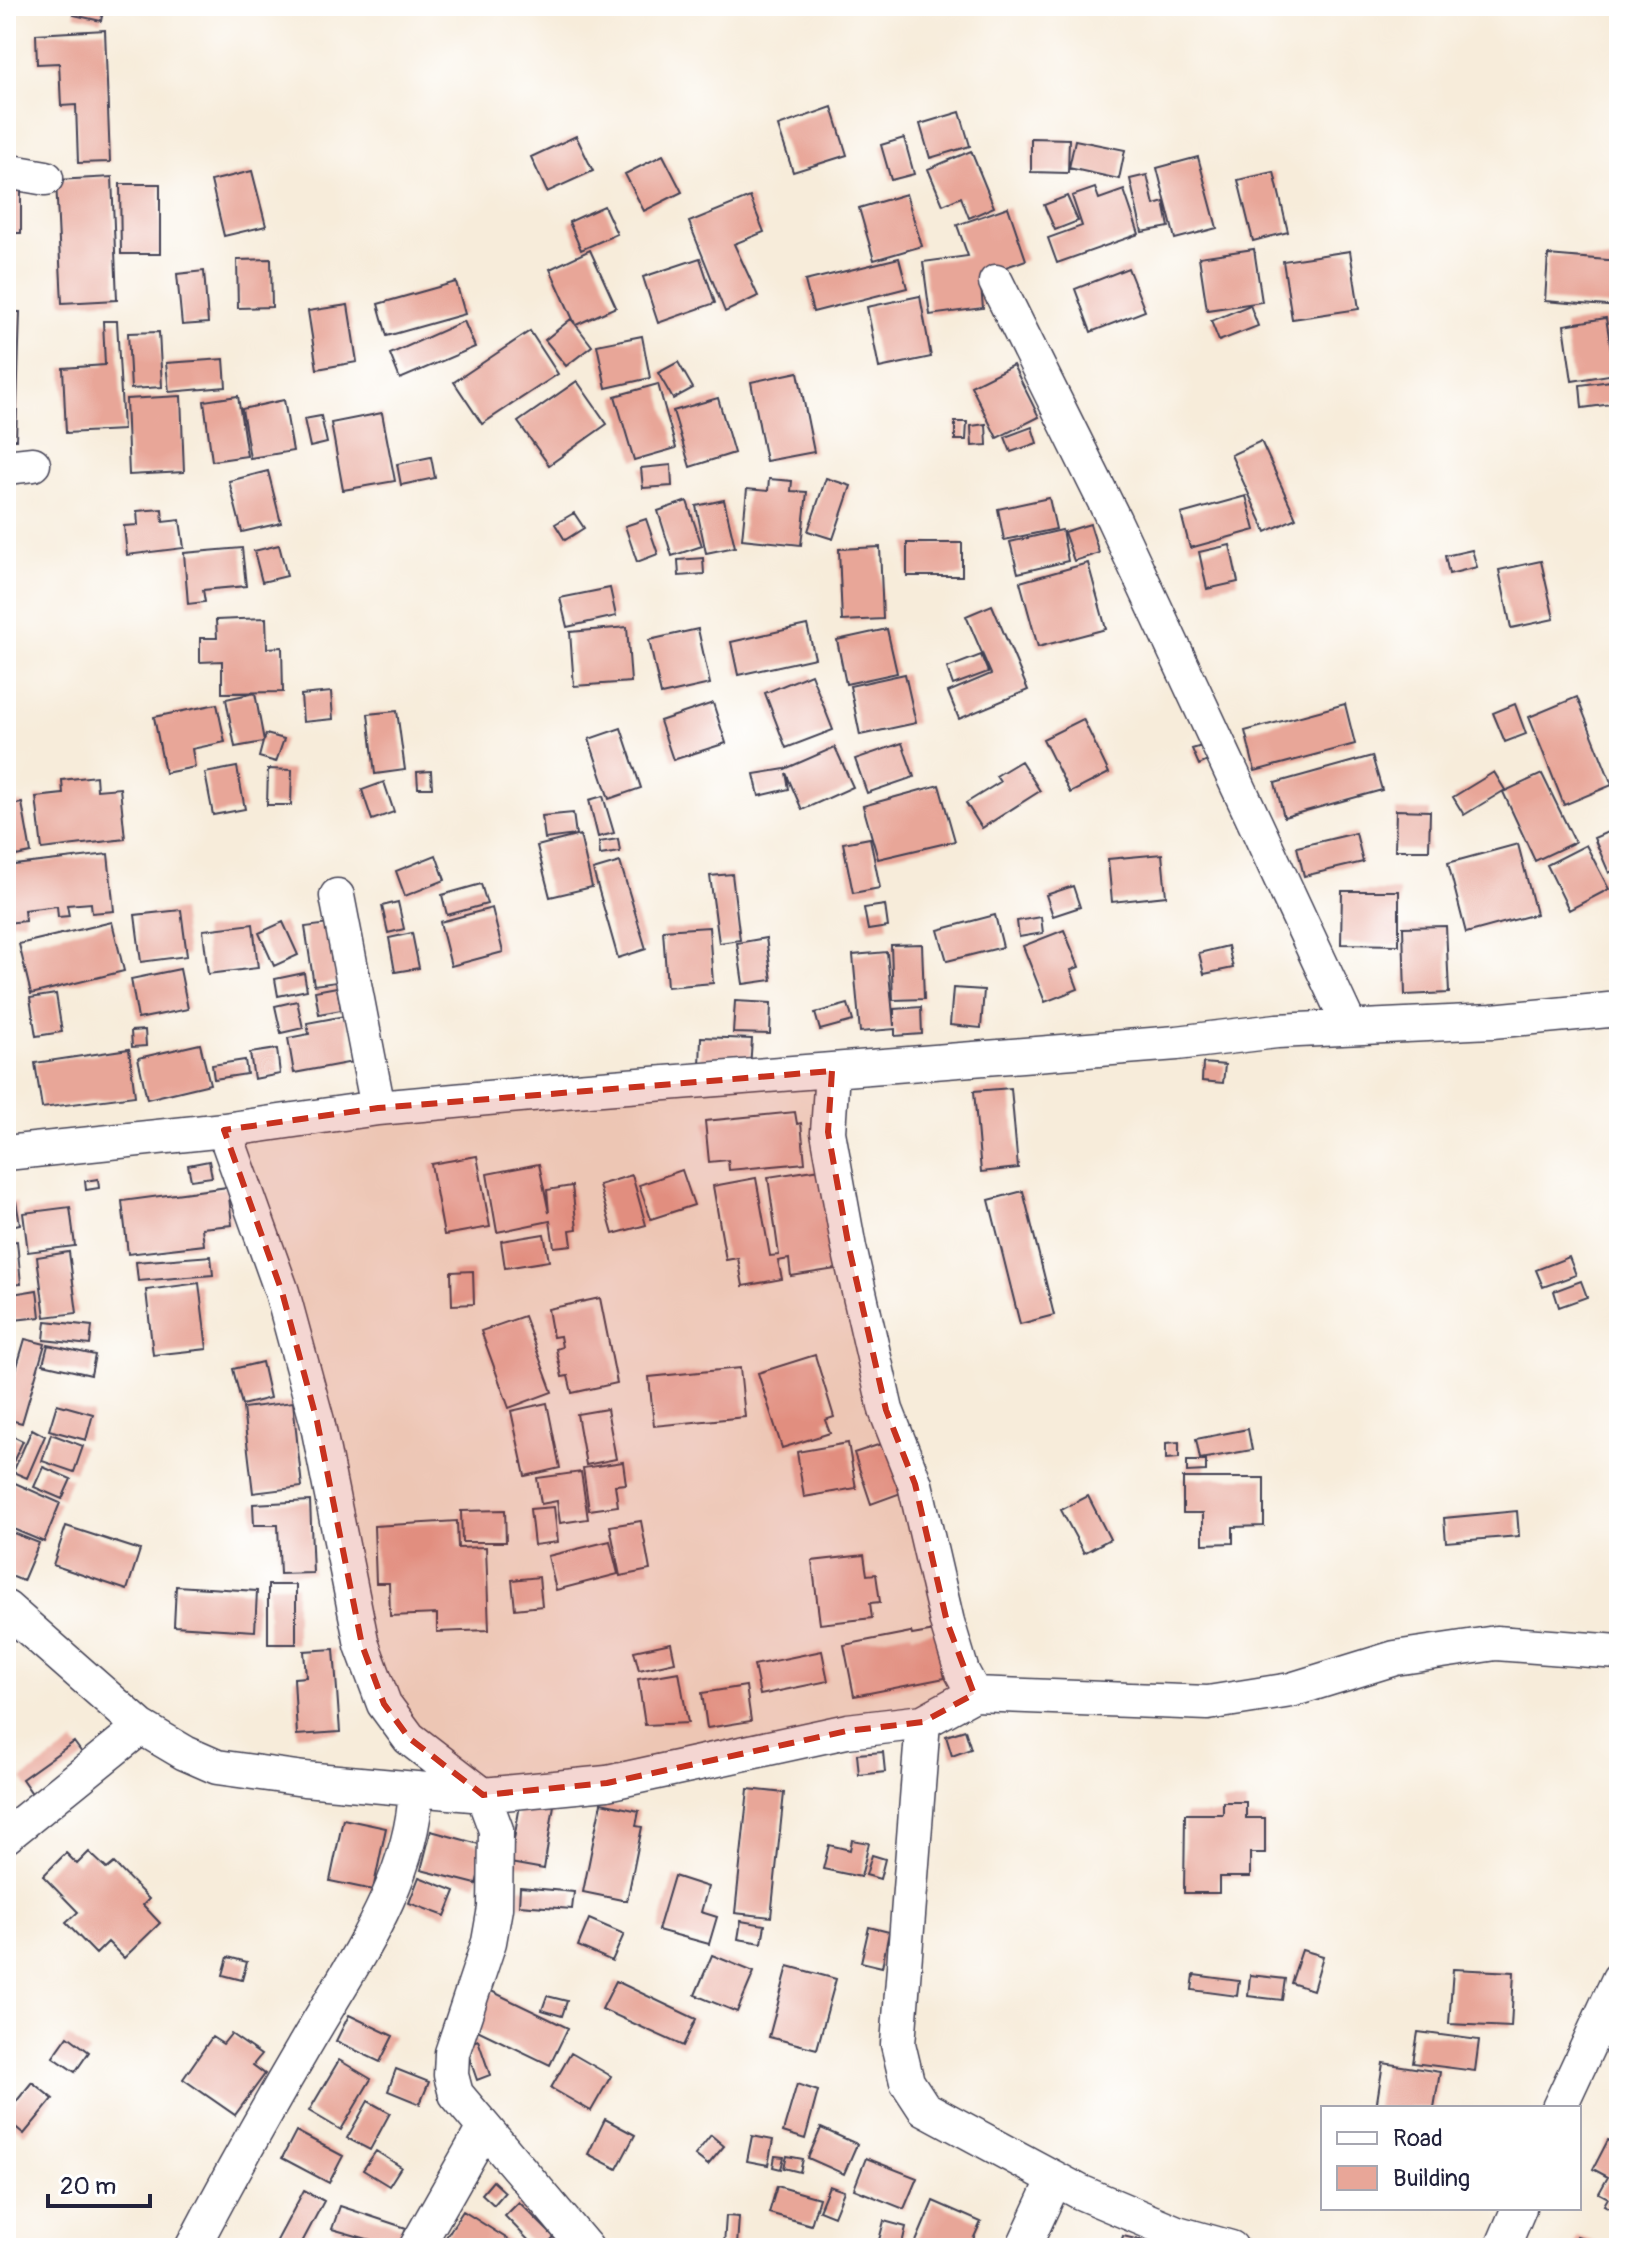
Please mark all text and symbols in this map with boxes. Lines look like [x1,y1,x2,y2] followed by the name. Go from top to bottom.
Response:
[1321,2106,1581,2210] legend
[1393,2124,1443,2153] text: Road
[48,2158,150,2208] scale bar
[1393,2164,1470,2193] text: Building
[60,2172,116,2201] text: 20 m

